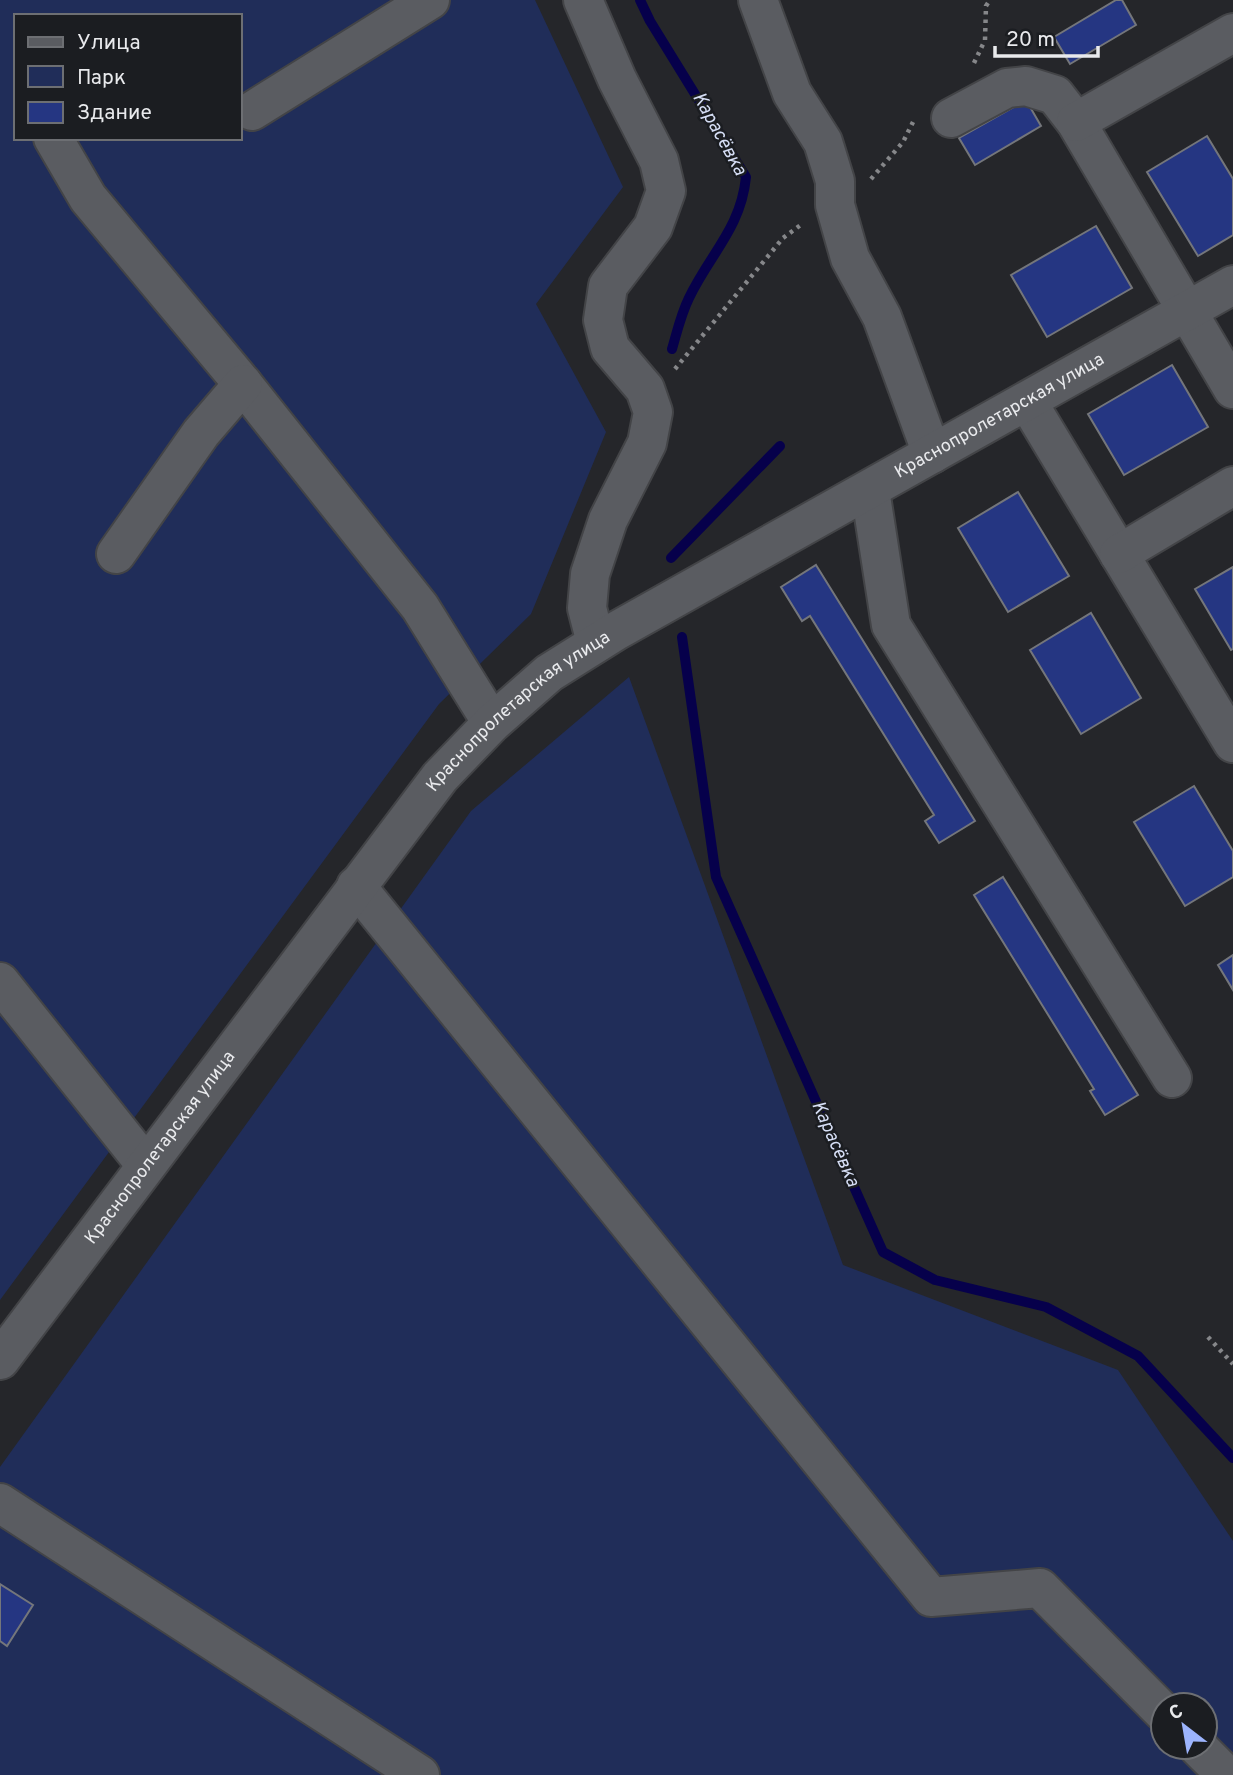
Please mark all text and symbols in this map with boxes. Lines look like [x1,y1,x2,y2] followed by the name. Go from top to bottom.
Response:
[14,14,242,140] legend
[995,14,1098,58] scale bar
[1006,27,1055,54] text: 20 m
[77,30,141,57] text: Улица
[77,65,126,92] text: Парк
[686,88,752,180] water label: Карасёвка
[77,100,152,127] text: Здание
[891,348,1108,484] street label: Краснопролетарская улица
[421,626,615,797] street label: Краснопролетарская улица
[80,1046,241,1249] street label: Краснопролетарская улица
[805,1097,865,1191] water label: Карасёвка
[1149,1691,1219,1761] north arrow
[1165,1700,1188,1727] text: С

